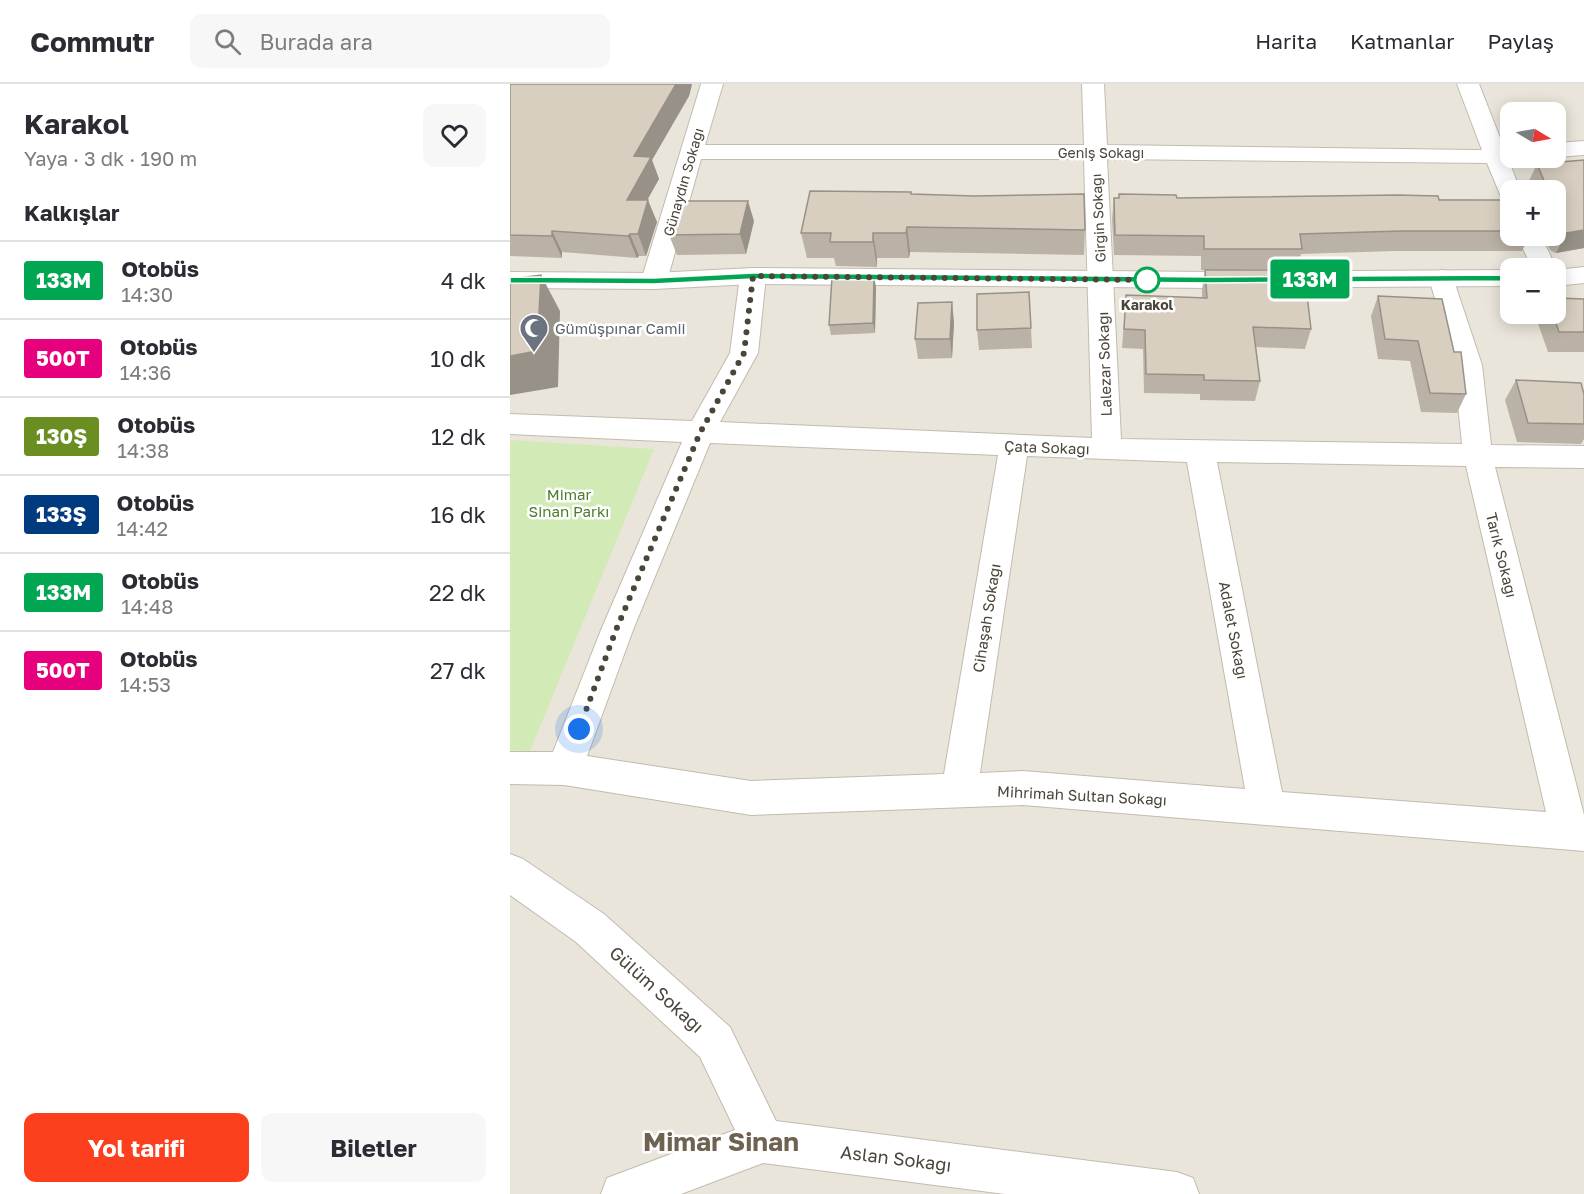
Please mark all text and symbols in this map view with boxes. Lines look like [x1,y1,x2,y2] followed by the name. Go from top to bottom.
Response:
[190,14,610,68] search box
[30,25,154,58] text: Commutr
[211,25,244,58] icon: search
[259,28,373,55] text: Burada ara
[1255,28,1317,54] text: Harita
[1350,28,1455,54] text: Katmanlar
[1488,28,1554,54] text: Paylaş
[1500,102,1566,168] north arrow
[1500,102,1566,324] map controls
[423,104,486,167] button: heart
[24,107,129,140] text: Karakol
[659,126,707,238] street label: Günaydın Sokağı
[1058,144,1144,161] street label: Geniş Sokağı
[24,146,197,170] text: Yaya · 3 dk · 190 m
[1087,173,1109,263] street label: Girgin Sokağı
[1500,180,1566,246] button: +
[24,199,120,226] text: Kalkışlar
[121,255,199,282] text: Otobüs
[1500,258,1566,324] button: −
[1268,260,1352,298] line badge: 133M
[1282,266,1338,292] text: 133M
[36,267,91,293] text: 133M
[441,267,486,294] text: 4 dk
[1134,267,1160,293] marker: Karakol
[121,282,173,306] text: 14:30
[1121,296,1174,313] place label: Karakol
[1093,311,1115,417] street label: Lalezar Sokağı
[518,312,550,354] mosque icon: Gümüşpınar Camii
[555,319,686,337] place label: Gümüşpınar Camii
[120,333,198,360] text: Otobüs
[36,345,90,371] text: 500T
[430,345,486,372] text: 10 dk
[120,360,171,384] text: 14:36
[117,411,195,438] text: Otobüs
[36,423,87,449] text: 130Ş
[431,423,486,450] text: 12 dk
[1004,437,1090,457] street label: Çata Sokağı
[117,438,169,462] text: 14:38
[529,485,609,520] park label: Mimar Sinan Parkı
[117,489,194,516] text: Otobüs
[36,501,87,527] text: 133Ş
[431,501,486,528] text: 16 dk
[1483,511,1521,599] street label: Tarık Sokağı
[117,516,168,540] text: 14:42
[969,562,1003,674] street label: Cihaşah Sokağı
[121,567,199,594] text: Otobüs
[36,579,91,605] text: 133M
[429,579,486,606] text: 22 dk
[1216,580,1252,680] street label: Adalet Sokağı
[121,594,173,618] text: 14:48
[120,645,198,672] text: Otobüs
[36,657,90,683] text: 500T
[430,657,486,684] text: 27 dk
[120,672,171,696] text: 14:53
[564,714,594,744] your location
[997,782,1167,808] street label: Mihrimah Sultan Sokağı
[605,941,709,1037] street label: Gülüm Sokağı
[24,1113,249,1182] button: Yol tarifi
[261,1113,486,1182] button: Biletler
[643,1126,799,1157] district label: Mimar Sinan
[839,1140,953,1176] street label: Aslan Sokağı

